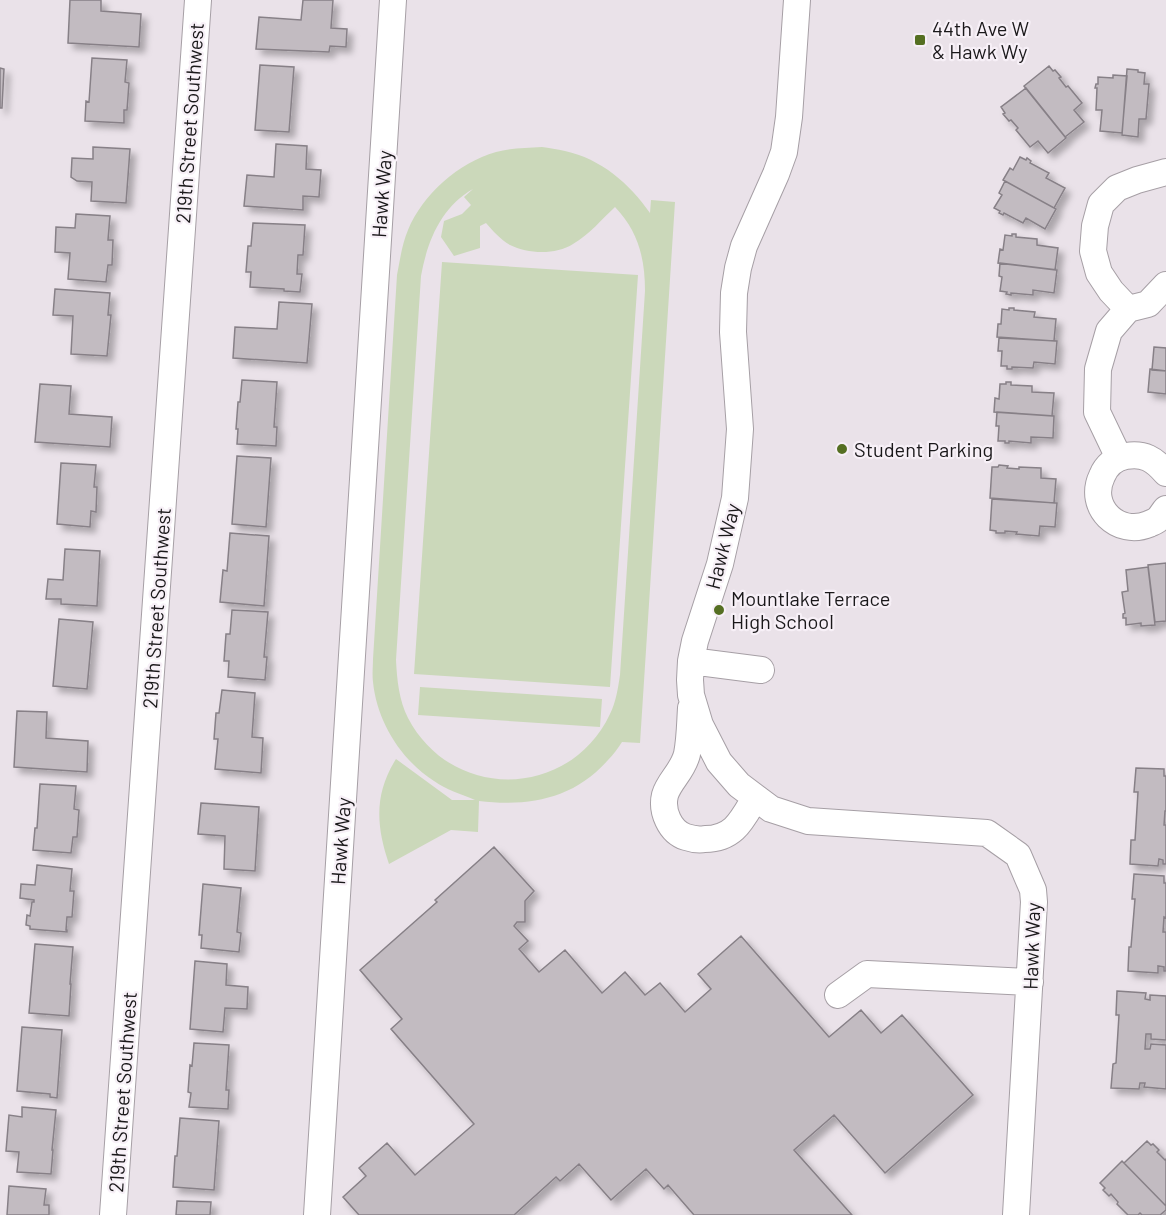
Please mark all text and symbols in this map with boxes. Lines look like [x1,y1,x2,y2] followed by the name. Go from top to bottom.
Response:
[932,16,1029,63] place label: 44th Ave W & Hawk Wy
[170,22,208,224] street label: 219th Street Southwest
[913,33,927,47] marker: 44th Ave W & Hawk Wy
[366,149,396,239] street label: Hawk Way
[854,437,993,461] place label: Student Parking
[835,442,849,456] marker: Student Parking
[700,501,744,591] street label: Hawk Way
[137,507,175,709] street label: 219th Street Southwest
[731,586,890,633] place label: Mountlake Terrace High School
[712,603,726,617] marker: Mountlake Terrace High School
[325,796,355,886] street label: Hawk Way
[1017,902,1045,990] street label: Hawk Way
[103,991,141,1193] street label: 219th Street Southwest

